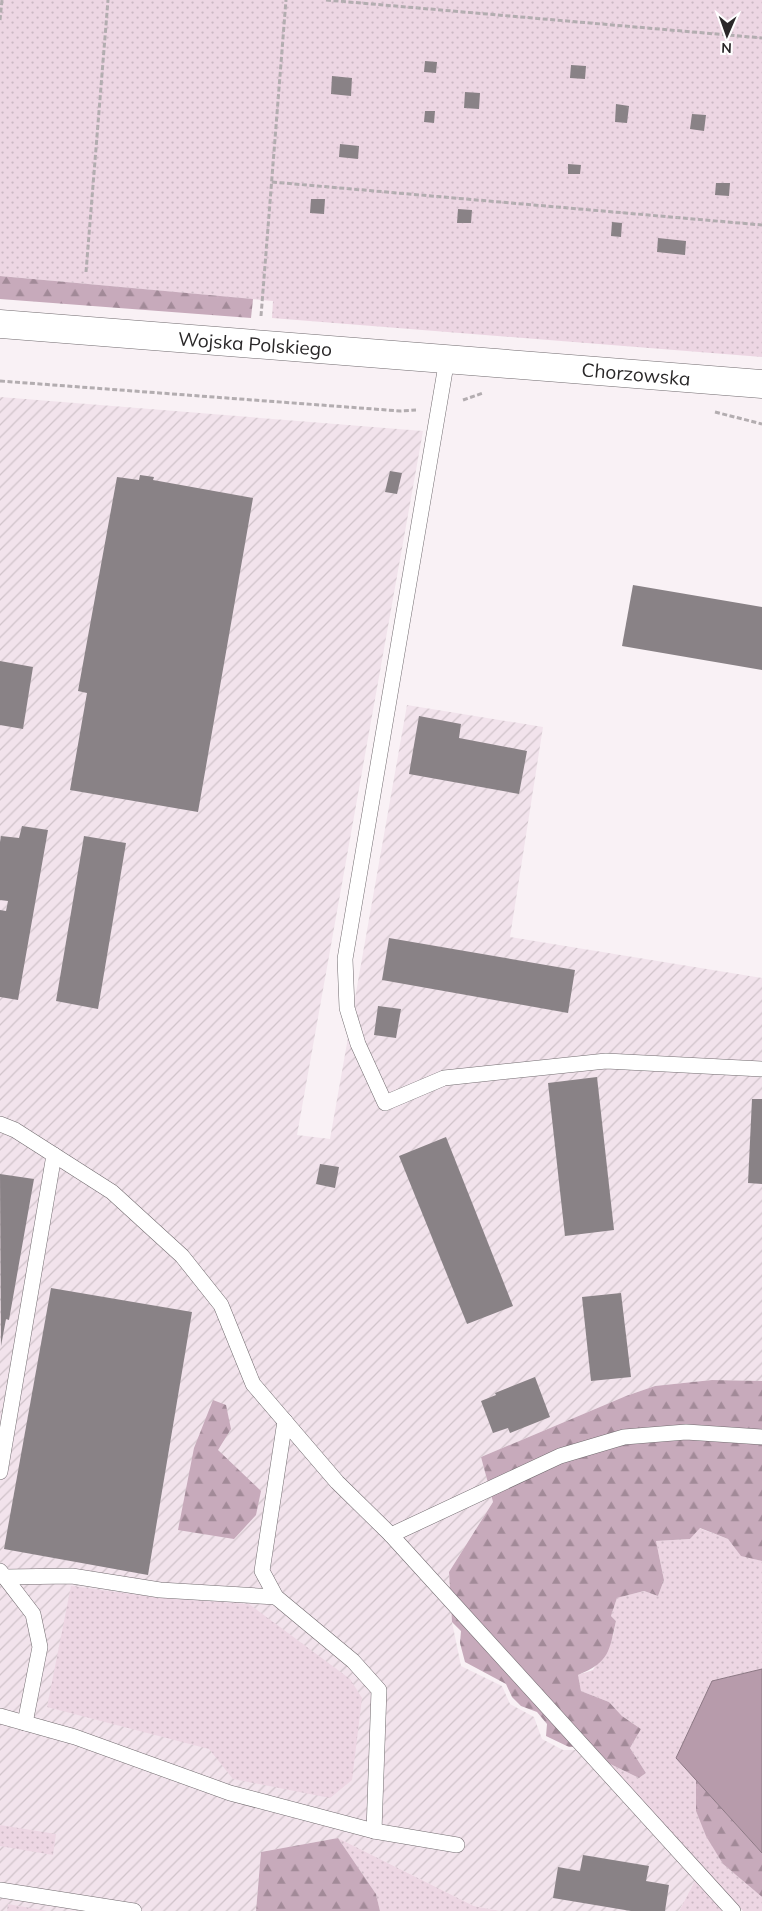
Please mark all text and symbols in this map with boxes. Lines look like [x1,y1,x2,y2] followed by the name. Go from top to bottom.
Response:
[702,10,752,60] north arrow
[721,39,732,57] text: N
[177,327,333,361] street label: Wojska Polskiego
[581,357,691,391] street label: Chorzowska

